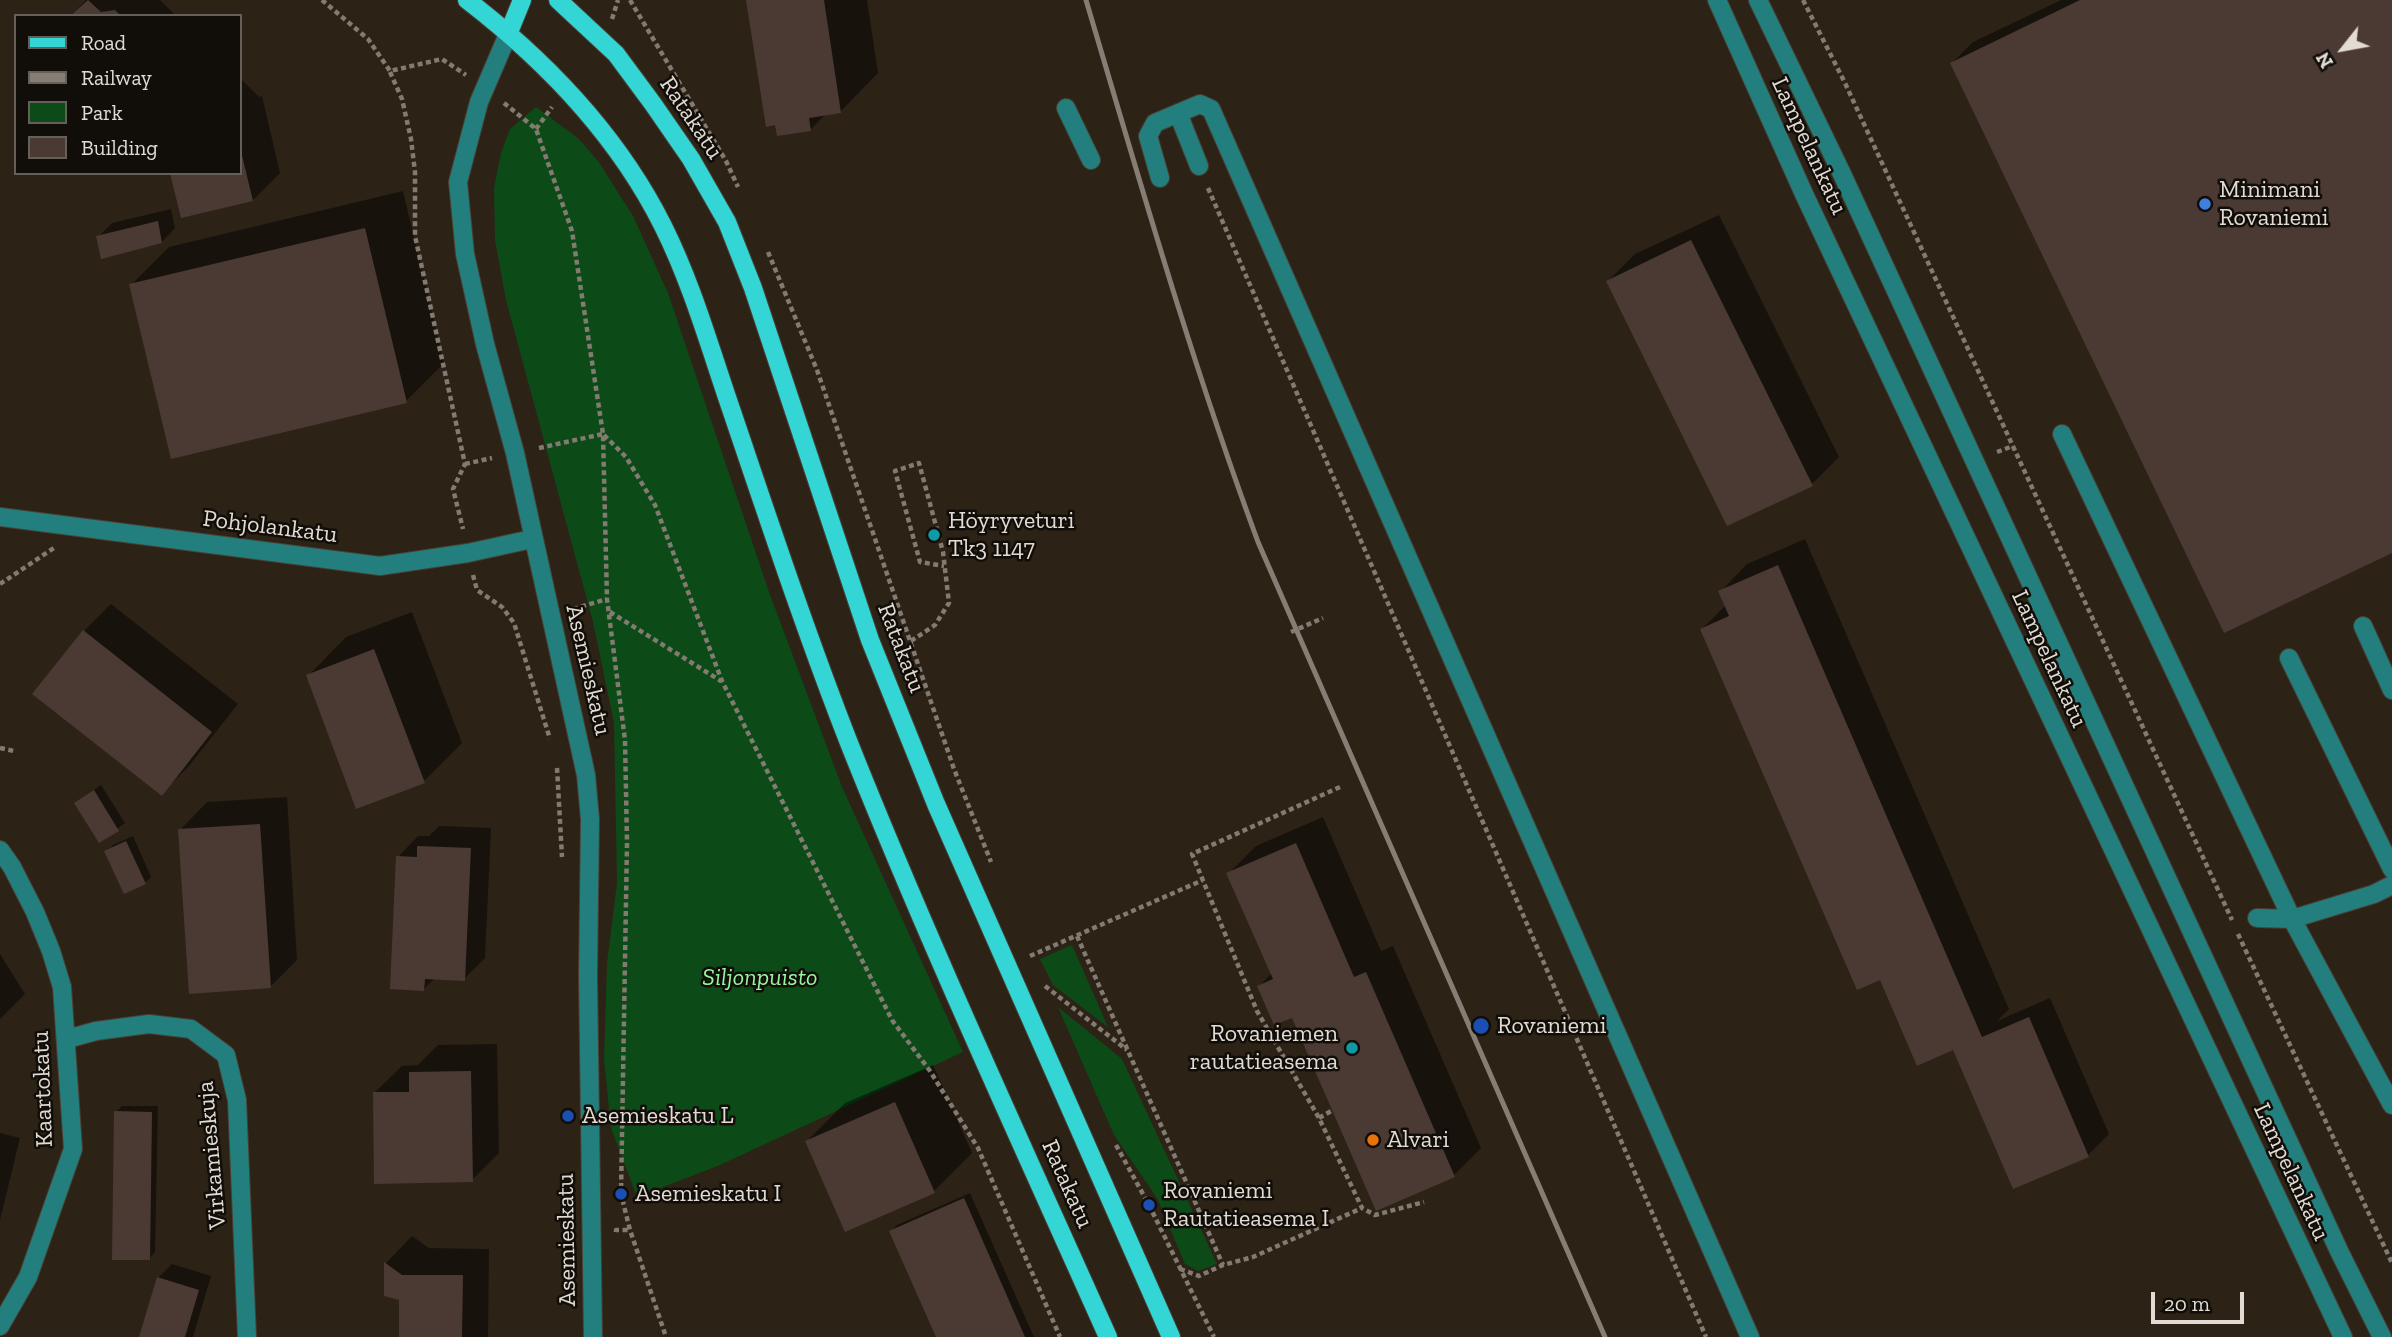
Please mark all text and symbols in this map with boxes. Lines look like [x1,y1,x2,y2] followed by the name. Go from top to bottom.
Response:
[14,14,242,175] legend
[2308,14,2378,84] north arrow
[81,30,126,55] text: Road
[2311,48,2338,72] text: N
[81,65,152,90] text: Railway
[653,71,729,165] street label: Ratakatu
[1765,73,1853,219] street label: Lampelankatu
[81,100,123,125] text: Park
[81,135,158,160] text: Building
[2219,176,2328,232] place label: Minimani Rovaniemi
[2197,196,2213,212] marker: Minimani Rovaniemi
[201,504,339,550] street label: Pohjolankatu
[948,507,1074,563] place label: Höyryveturi Tk3 1147
[926,527,942,543] marker: Höyryveturi Tk3 1147
[2005,586,2093,732] street label: Lampelankatu
[871,599,931,697] street label: Ratakatu
[559,602,617,738] street label: Asemieskatu
[702,964,818,992] park label: Siljonpuisto
[1497,1012,1606,1040] place label: Rovaniemi
[1471,1016,1491,1036] marker: Rovaniemi
[1190,1020,1338,1076] place label: Rovaniemen rautatieasema
[27,1030,59,1148] street label: Kaartokatu
[1344,1040,1360,1056] marker: Rovaniemen rautatieasema
[191,1080,233,1230] street label: Virkamieskuja
[2247,1099,2335,1245] street label: Lampelankatu
[582,1102,734,1130] place label: Asemieskatu L
[560,1108,576,1124] marker: Asemieskatu L
[1387,1126,1449,1154] place label: Alvari
[1365,1132,1381,1148] marker: Alvari
[1035,1136,1099,1232] street label: Ratakatu
[551,1173,583,1307] street label: Asemieskatu
[1163,1177,1329,1233] place label: Rovaniemi Rautatieasema I
[635,1180,781,1208] place label: Asemieskatu I
[613,1186,629,1202] marker: Asemieskatu I
[1141,1197,1157,1213] marker: Rovaniemi Rautatieasema I
[2154,1278,2247,1322] scale bar
[2164,1291,2210,1316] text: 20 m

